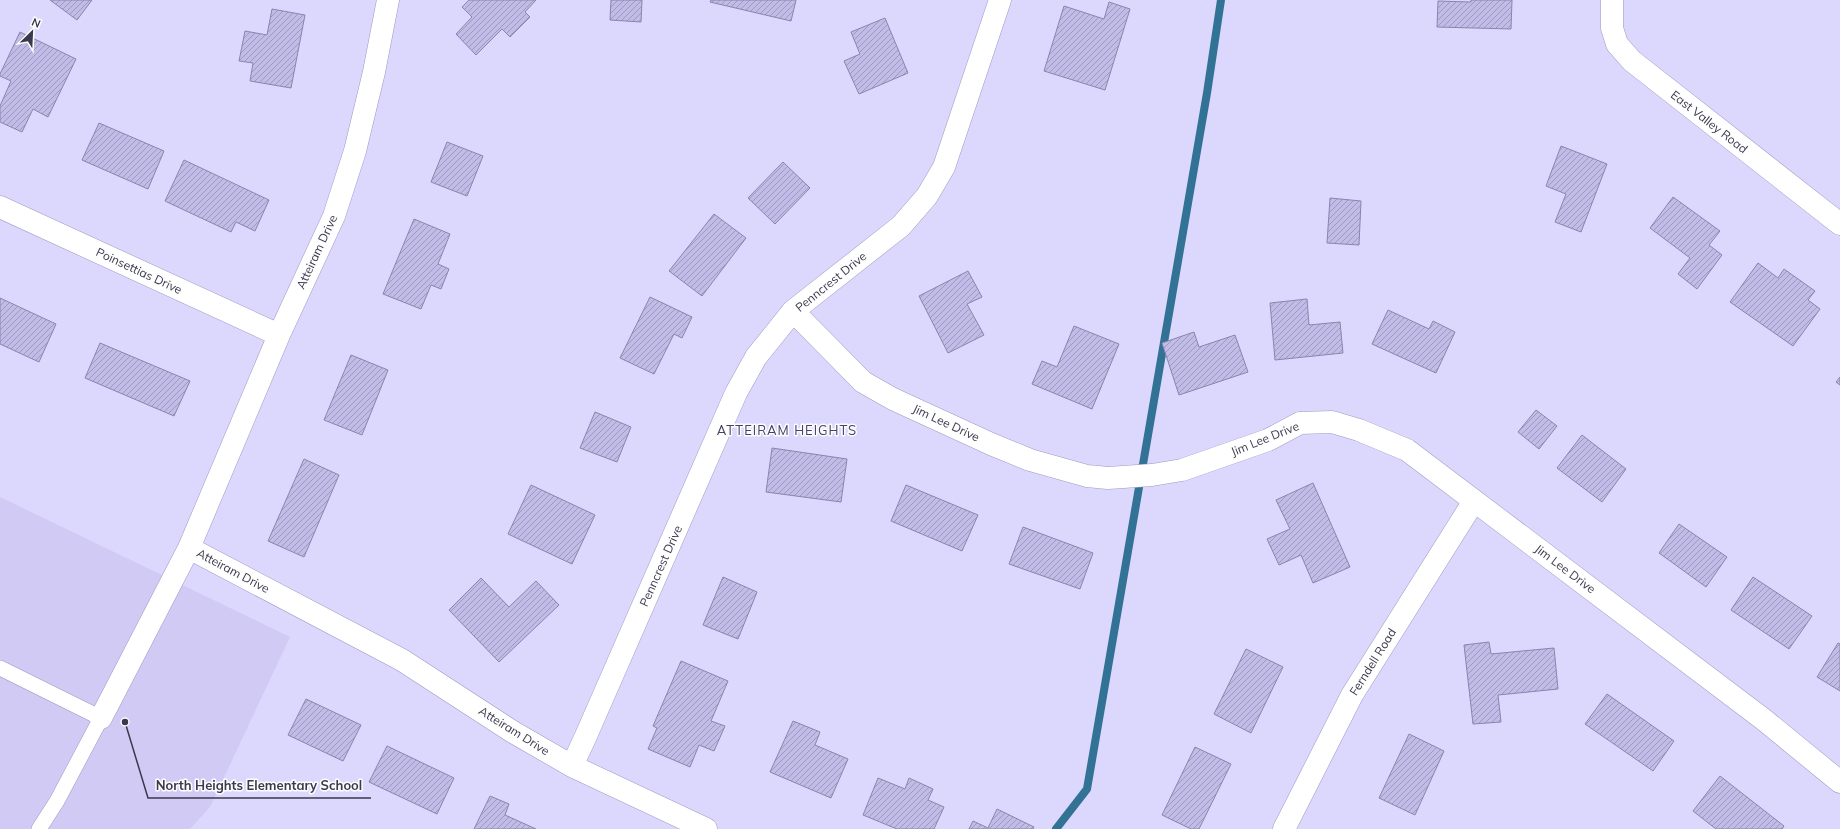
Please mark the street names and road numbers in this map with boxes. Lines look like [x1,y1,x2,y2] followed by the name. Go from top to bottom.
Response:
[1668,87,1751,156] street label: East Valley Road
[293,212,340,291] street label: Atteiram Drive
[94,244,185,297] street label: Poinsettias Drive
[792,248,869,315] street label: Penncrest Drive
[910,401,982,445] street label: Jim Lee Drive
[1229,418,1301,459] street label: Jim Lee Drive
[636,523,685,609] street label: Penncrest Drive
[1532,541,1599,596] street label: Jim Lee Drive
[194,545,272,596] street label: Atteiram Drive
[1346,625,1399,698] street label: Ferndell Road
[476,703,552,758] street label: Atteiram Drive

